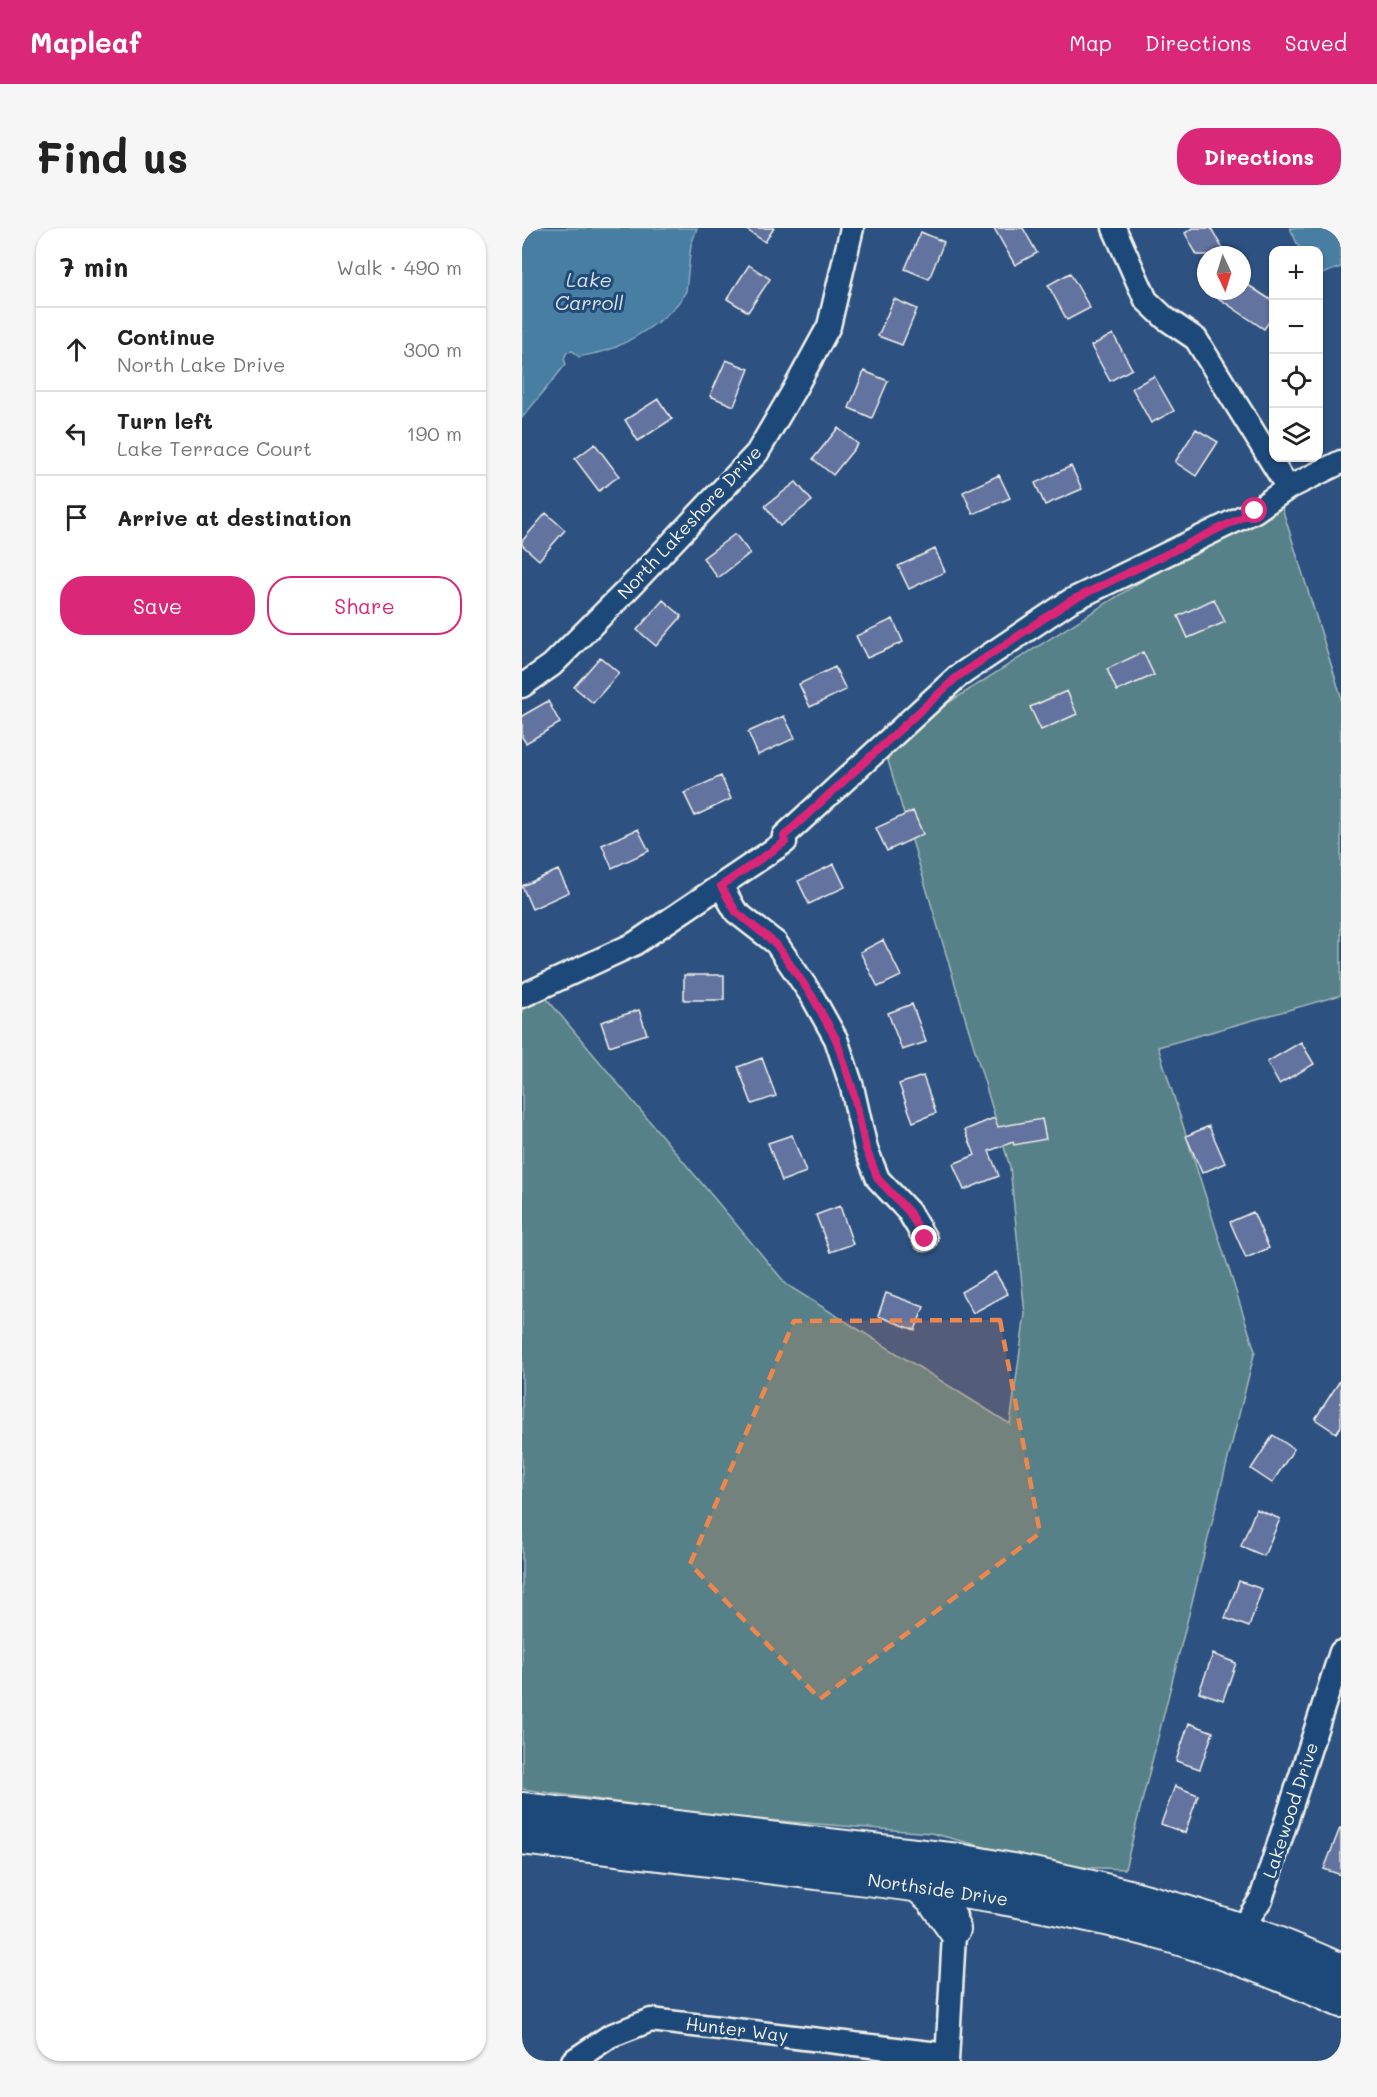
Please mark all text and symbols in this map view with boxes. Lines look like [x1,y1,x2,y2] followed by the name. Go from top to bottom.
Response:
[30,24,141,60] text: Mapleaf
[1069,29,1112,56] text: Map
[1145,29,1252,56] text: Directions
[1285,29,1347,56] text: Saved
[1177,128,1341,185] button: Directions
[36,129,188,184] text: Find us
[1197,246,1251,300] north arrow
[1269,246,1323,462] map controls
[1269,246,1323,300] button: +
[60,250,128,284] text: 7 min
[337,254,462,280] text: Walk · 490 m
[555,266,623,315] water label: Lake Carroll
[1269,300,1323,354] button: −
[117,322,215,351] text: Continue
[60,333,93,366] icon: ahead
[403,336,462,362] text: 300 m
[117,351,285,377] text: North Lake Drive
[1269,354,1323,408] button: locate
[117,406,213,435] text: Turn left
[1269,408,1323,462] button: layers
[60,417,93,450] icon: left
[407,420,462,446] text: 190 m
[117,435,312,461] text: Lake Terrace Court
[612,440,766,604] street label: North Lakeshore Drive
[1241,497,1267,523] route start
[60,501,93,534] icon: arrive
[117,503,352,532] text: Arrive at destination
[60,576,255,635] button: Save
[267,576,462,635] button: Share
[911,1225,937,1251] route end
[1257,1739,1323,1881] street label: Lakewood Drive
[866,1867,1010,1911] street label: Northside Drive
[684,2011,790,2047] street label: Hunter Way

